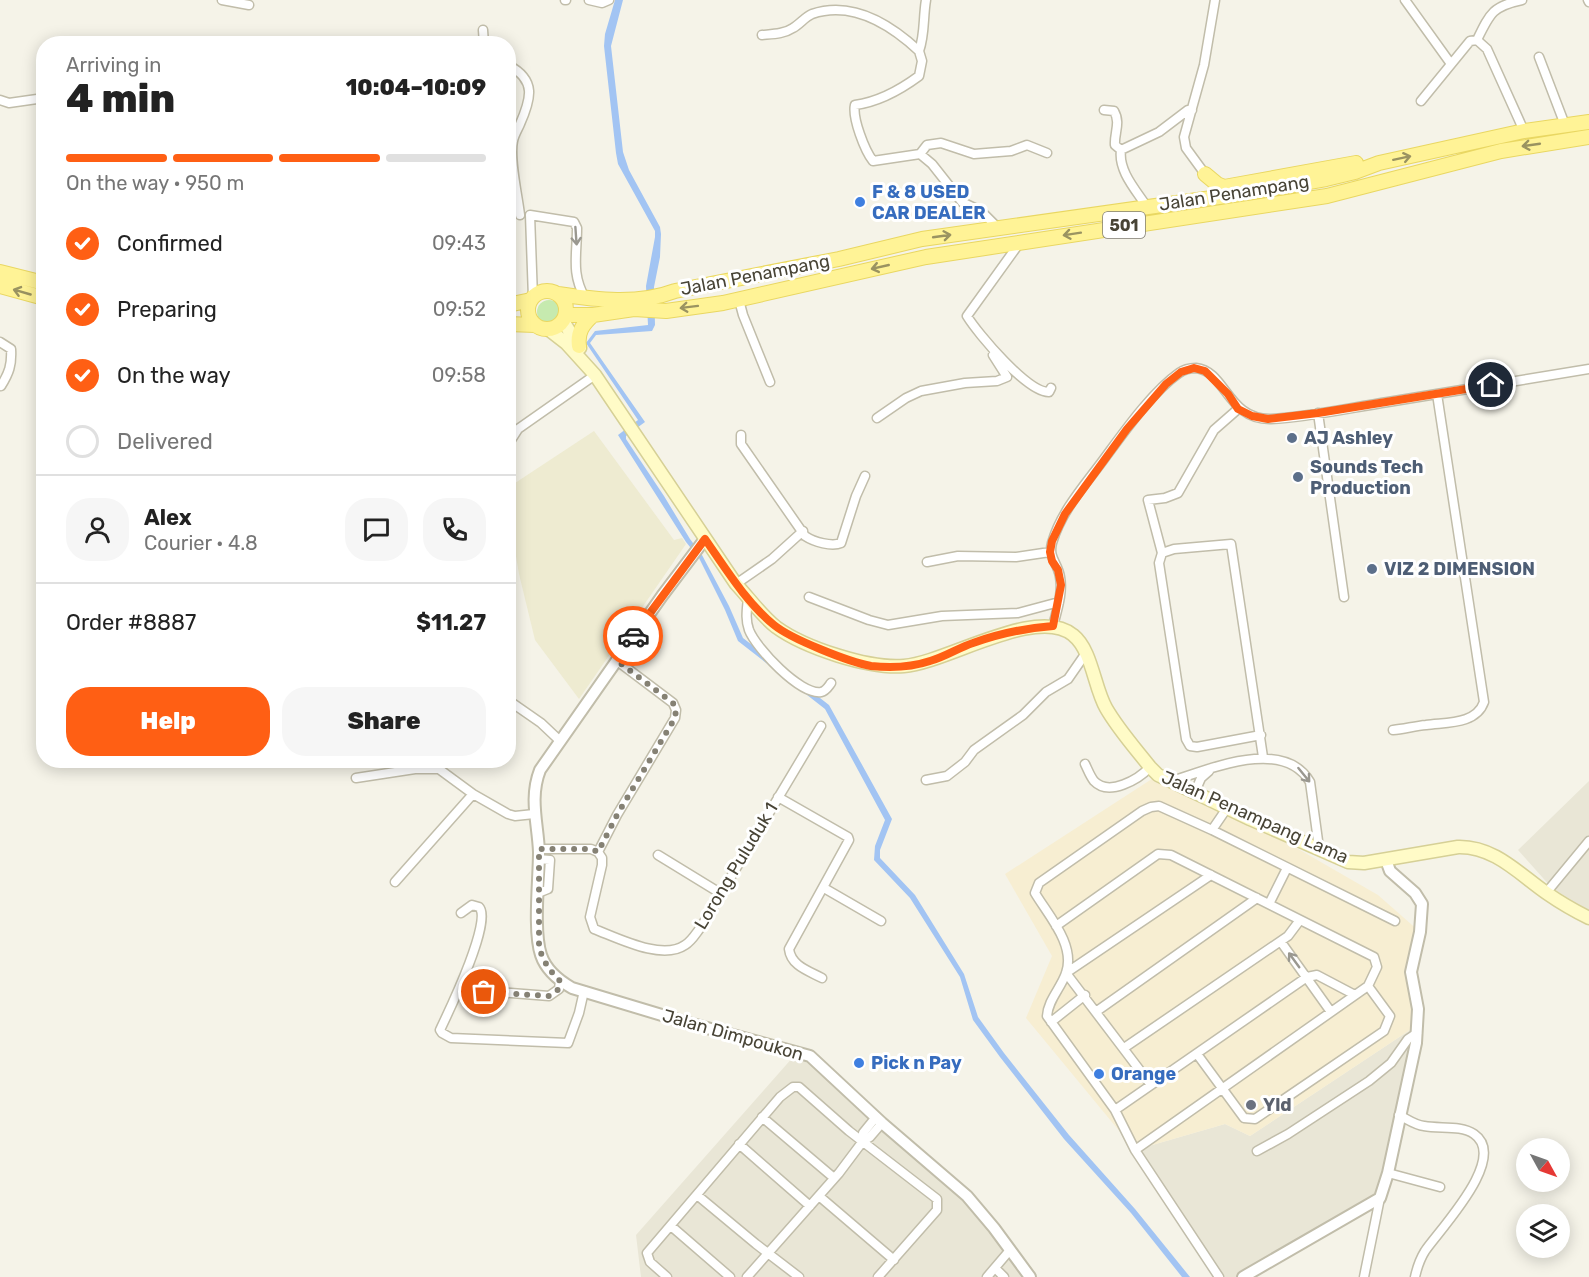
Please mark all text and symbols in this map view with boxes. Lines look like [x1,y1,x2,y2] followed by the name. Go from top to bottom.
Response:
[66,53,161,77] text: Arriving in
[346,74,486,101] text: 10:04–10:09
[66,76,175,122] text: 4 min
[1522,140,1542,151] one-way arrow
[1393,151,1412,163] one-way arrow
[1157,170,1311,216] street label: Jalan Penampang
[66,171,244,195] text: On the way · 950 m
[872,181,986,224] place label: F & 8 USED CAR DEALER
[853,195,867,209] marker: F & 8 USED CAR DEALER
[1103,212,1145,238] road number: 501
[571,225,582,245] one-way arrow
[66,227,99,260] icon: check
[1063,228,1083,239] one-way arrow
[117,230,223,257] text: Confirmed
[432,231,486,255] text: 09:43
[931,231,951,242] one-way arrow
[678,250,832,300] street label: Jalan Penampang
[871,262,890,273] one-way arrow
[13,286,32,297] one-way arrow
[66,293,99,326] icon: check
[117,296,217,323] text: Preparing
[433,297,486,321] text: 09:52
[680,302,700,313] one-way arrow
[66,359,99,392] icon: check
[1465,359,1516,410] pin
[117,362,231,389] text: On the way
[432,363,486,387] text: 09:58
[1474,368,1507,401] icon: home
[1304,427,1393,449] place label: AJ Ashley
[117,428,213,455] text: Delivered
[1285,431,1299,445] marker: AJ Ashley
[1310,456,1424,499] place label: Sounds Tech Production
[1291,470,1305,484] marker: Sounds Tech Production
[66,498,129,561] button: person
[345,498,408,561] button: chat
[423,498,486,561] button: phone
[144,504,192,531] text: Alex
[144,531,258,555] text: Courier · 4.8
[1384,558,1535,580] place label: VIZ 2 DIMENSION
[1365,562,1379,576] marker: VIZ 2 DIMENSION
[603,606,663,666] courier
[66,609,196,636] text: Order #8887
[416,609,486,636] text: $11.27
[617,620,650,653] icon: car
[66,687,270,756] button: Help
[282,687,486,756] button: Share
[1158,766,1352,868] street label: Jalan Penampang Lama
[1297,767,1310,783] one-way arrow
[690,799,782,933] street label: Lorong Puluduk 1
[1288,952,1300,968] one-way arrow
[458,966,509,1017] pin
[467,975,500,1008] icon: bag
[660,1004,806,1066] street label: Jalan Dimpoukon
[871,1052,962,1074] place label: Pick n Pay
[852,1056,866,1070] marker: Pick n Pay
[1111,1063,1176,1085] place label: Orange
[1092,1067,1106,1081] marker: Orange
[1263,1094,1292,1116] place label: Yld
[1244,1098,1258,1112] marker: Yld
[1516,1138,1570,1192] north arrow
[1516,1138,1570,1258] map controls
[1516,1204,1570,1258] button: layers

